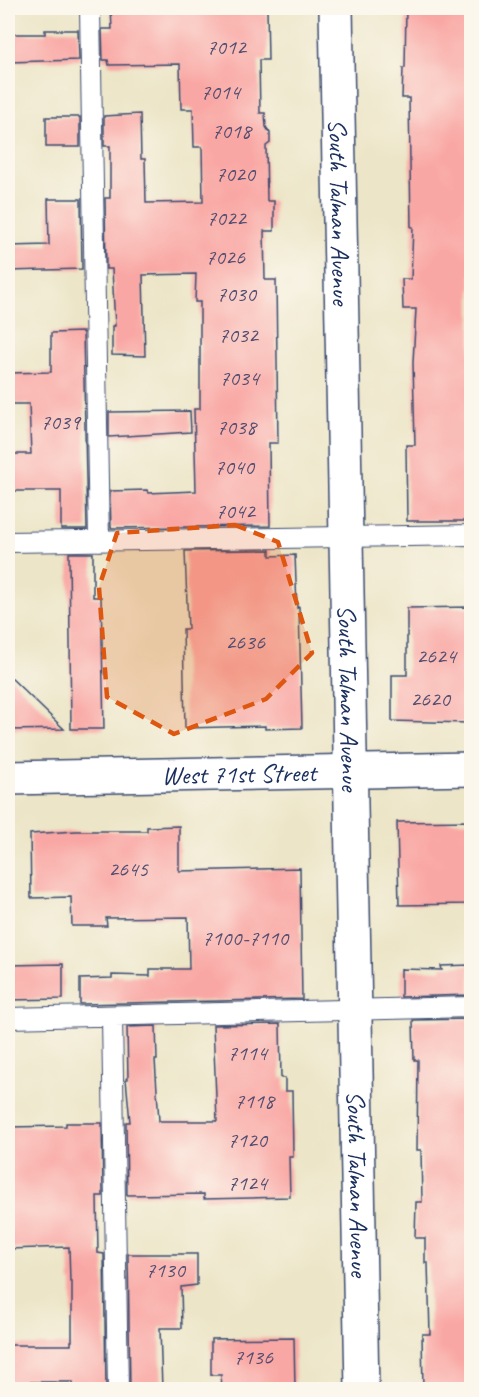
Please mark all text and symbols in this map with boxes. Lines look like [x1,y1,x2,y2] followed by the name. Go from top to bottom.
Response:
[206,33,248,61] house number: 7012
[200,78,242,106] house number: 7014
[211,117,253,145] house number: 7018
[321,119,358,308] street label: South Talman Avenue
[215,160,257,188] house number: 7020
[206,204,248,232] house number: 7022
[205,243,246,271] house number: 7026
[216,280,258,308] house number: 7030
[218,321,260,349] house number: 7032
[219,364,261,392] house number: 7034
[40,408,82,436] house number: 7039
[216,413,258,441] house number: 7038
[214,453,256,481] house number: 7040
[215,497,257,525] house number: 7042
[330,605,367,794] street label: South Talman Avenue
[225,628,266,656] house number: 2636
[416,642,458,670] house number: 2624
[410,685,452,713] house number: 2620
[161,756,319,792] street label: West 71st Street
[108,855,149,883] house number: 2645
[202,924,290,952] house number: 7100-7110
[227,1039,269,1067] house number: 7114
[234,1087,276,1115] house number: 7118
[339,1090,376,1280] street label: South Talman Avenue
[227,1126,269,1154] house number: 7120
[227,1169,269,1197] house number: 7124
[145,1256,187,1284] house number: 7130
[233,1343,274,1371] house number: 7136

